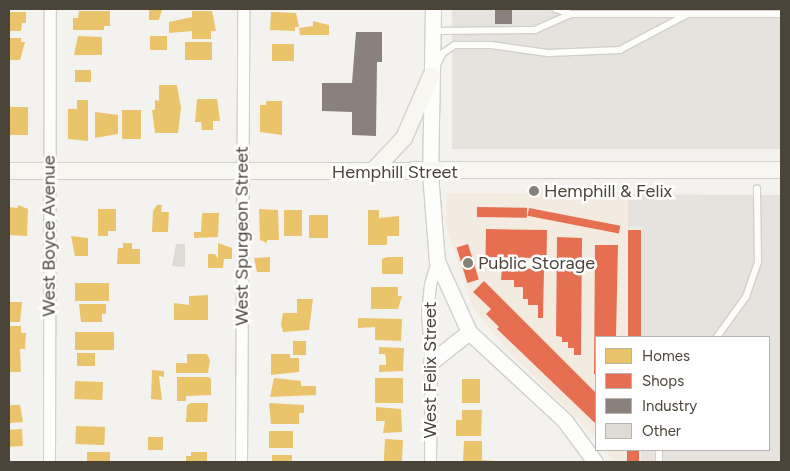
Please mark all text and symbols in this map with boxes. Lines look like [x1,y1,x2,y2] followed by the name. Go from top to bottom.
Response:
[231,146,253,326] street label: West Spurgeon Street
[38,155,60,317] street label: West Boyce Avenue
[332,161,458,183] street label: Hemphill Street
[544,180,672,202] place label: Hemphill & Felix
[528,185,540,197] marker: Hemphill & Felix
[478,252,595,274] place label: Public Storage
[462,257,474,269] marker: Public Storage
[419,301,441,439] street label: West Felix Street
[595,336,770,451] legend
[642,347,690,365] text: Homes
[642,372,684,390] text: Shops
[642,397,697,415] text: Industry
[642,422,681,440] text: Other

